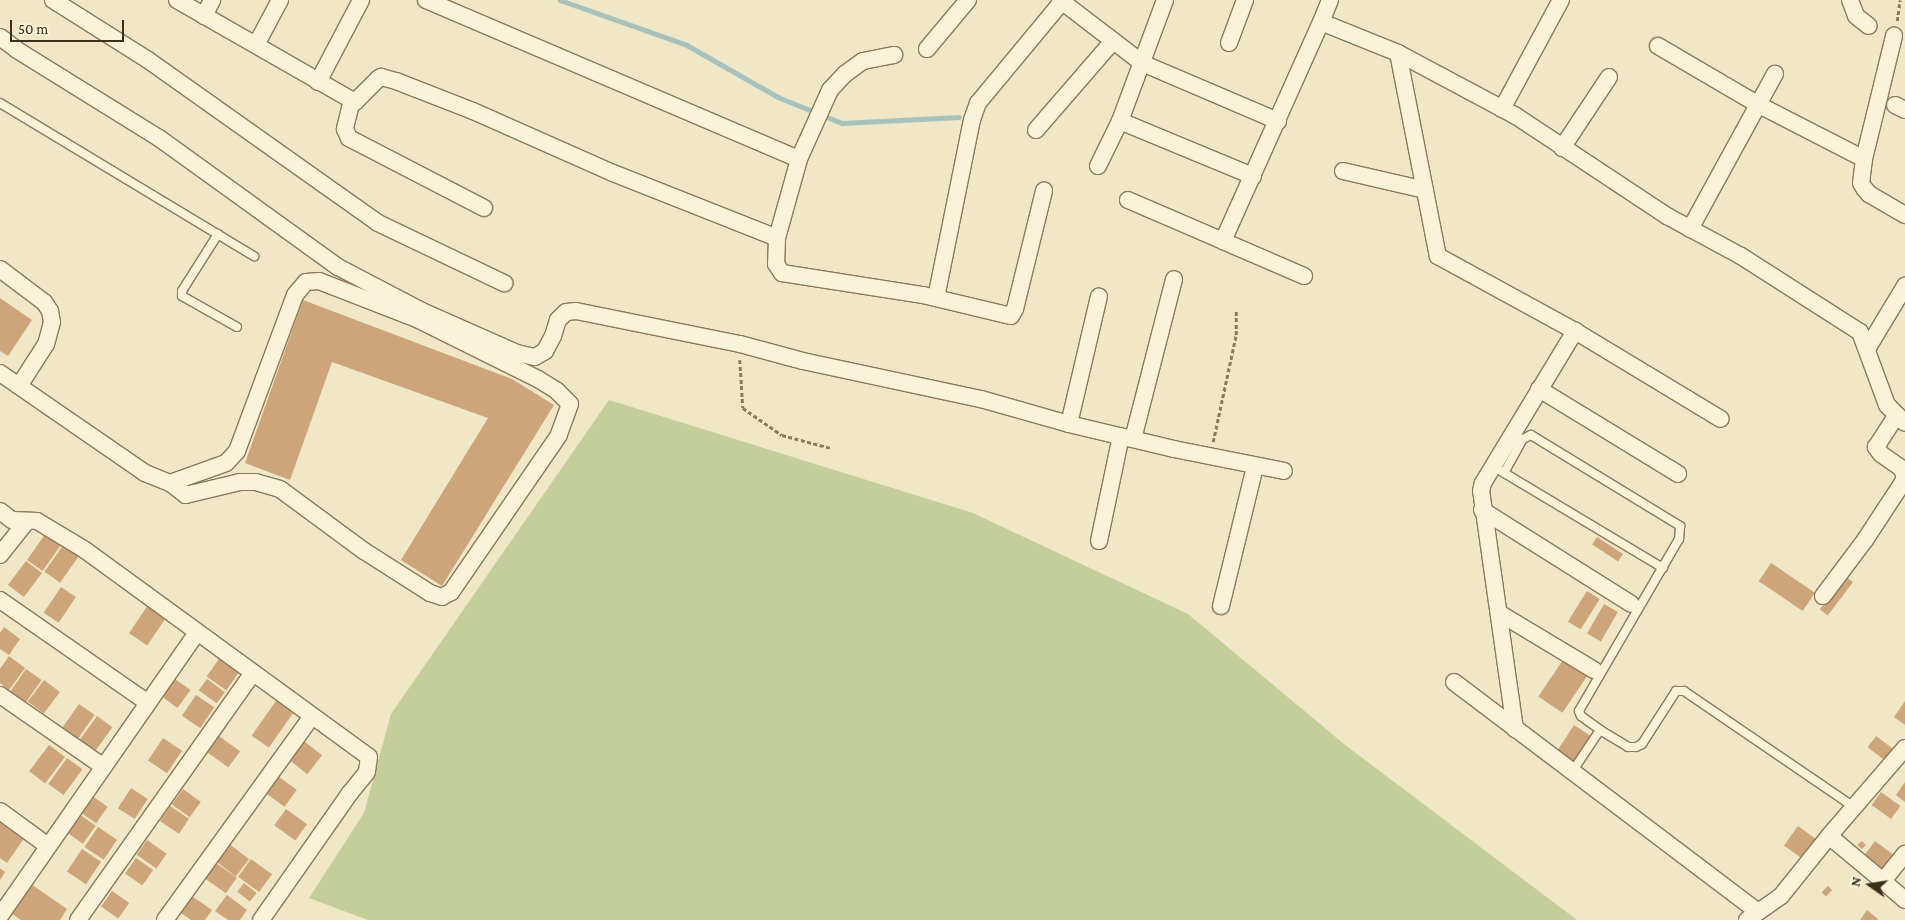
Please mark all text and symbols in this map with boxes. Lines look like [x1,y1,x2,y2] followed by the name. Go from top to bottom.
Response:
[12,10,126,42] scale bar
[18,21,48,37] text: 50 m
[1845,860,1895,910] north arrow
[1847,875,1864,888] text: N

